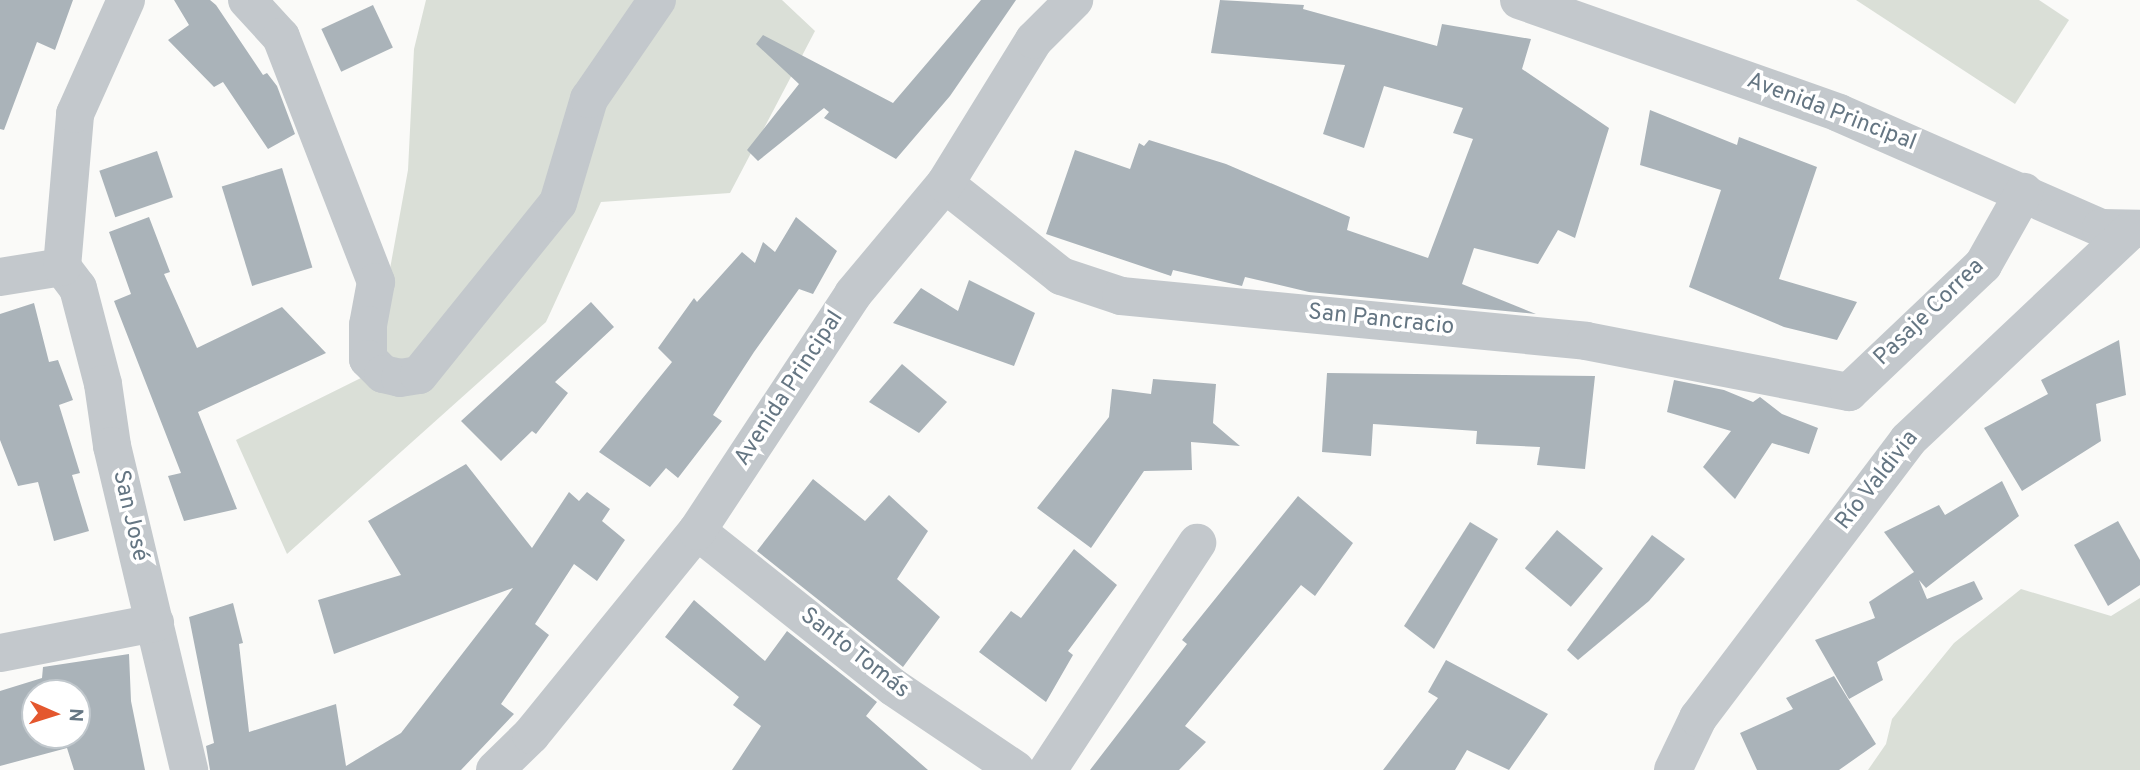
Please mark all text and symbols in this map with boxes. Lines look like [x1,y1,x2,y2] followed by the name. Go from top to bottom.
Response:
[1742,68,1920,158] street label: Avenida Principal
[1869,254,1991,372] street label: Pasaje Correa
[1307,300,1455,342] street label: San Pancracio
[730,306,850,472] street label: Avenida Principal
[1830,425,1926,537] street label: Río Valdivia
[105,468,153,564] street label: San José
[794,603,914,705] street label: Santo Tomás
[21,679,91,749] north arrow
[63,708,87,722] text: N

